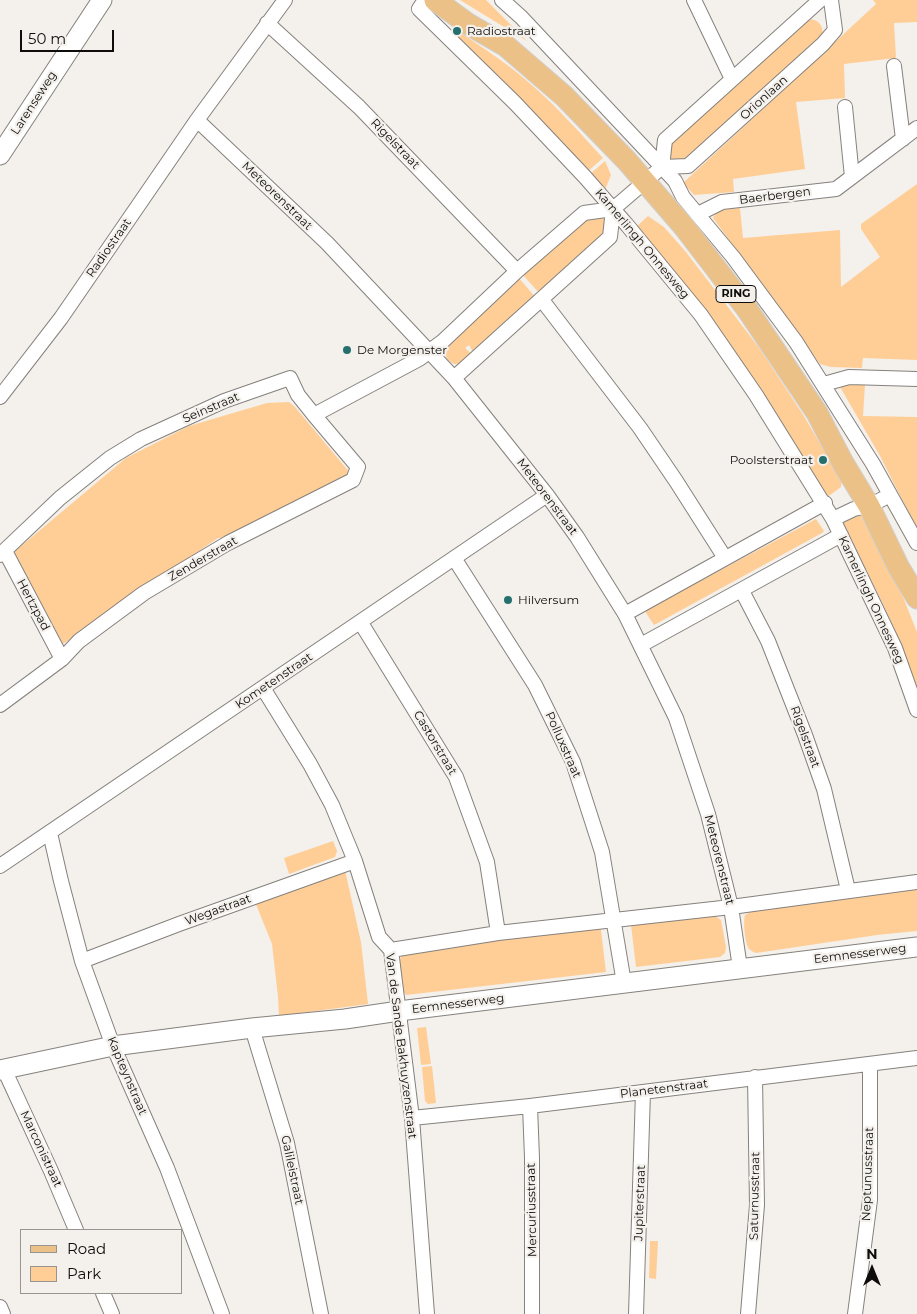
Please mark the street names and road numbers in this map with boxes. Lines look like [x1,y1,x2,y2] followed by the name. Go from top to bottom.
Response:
[8,68,60,138] street label: Larenseweg
[737,73,791,123] street label: Orionlaan
[367,116,423,172] street label: Rigelstraat
[239,159,315,233] street label: Meteorenstraat
[739,184,811,208] street label: Baerbergen
[592,186,692,302] street label: Kamerlingh Onnesweg
[83,216,135,280] street label: Radiostraat
[716,286,756,302] road number: RING
[181,390,241,426] street label: Seinstraat
[513,456,581,538] street label: Meteorenstraat
[166,533,240,585] street label: Zenderstraat
[835,534,907,666] street label: Kamerlingh Onnesweg
[13,577,53,633] street label: Hertzpad
[233,650,315,712] street label: Kometenstraat
[787,704,823,770] street label: Rigelstraat
[410,708,460,778] street label: Castorstraat
[542,710,584,780] street label: Polluxstraat
[701,814,737,906] street label: Meteorenstraat
[183,891,253,929] street label: Wegastraat
[813,941,907,967] street label: Eemnesserweg
[382,952,420,1140] street label: Van de Sande Bakhuyzenstraat
[411,991,505,1017] street label: Eemnesserweg
[104,1034,150,1118] street label: Kapteynstraat
[619,1076,709,1102] street label: Planetenstraat
[17,1108,65,1190] street label: Marconistraat
[859,1127,877,1221] street label: Neptunusstraat
[278,1134,306,1206] street label: Galileistraat
[747,1152,763,1240] street label: Saturnusstraat
[524,1163,540,1257] street label: Mercuriusstraat
[631,1165,649,1241] street label: Jupiterstraat

